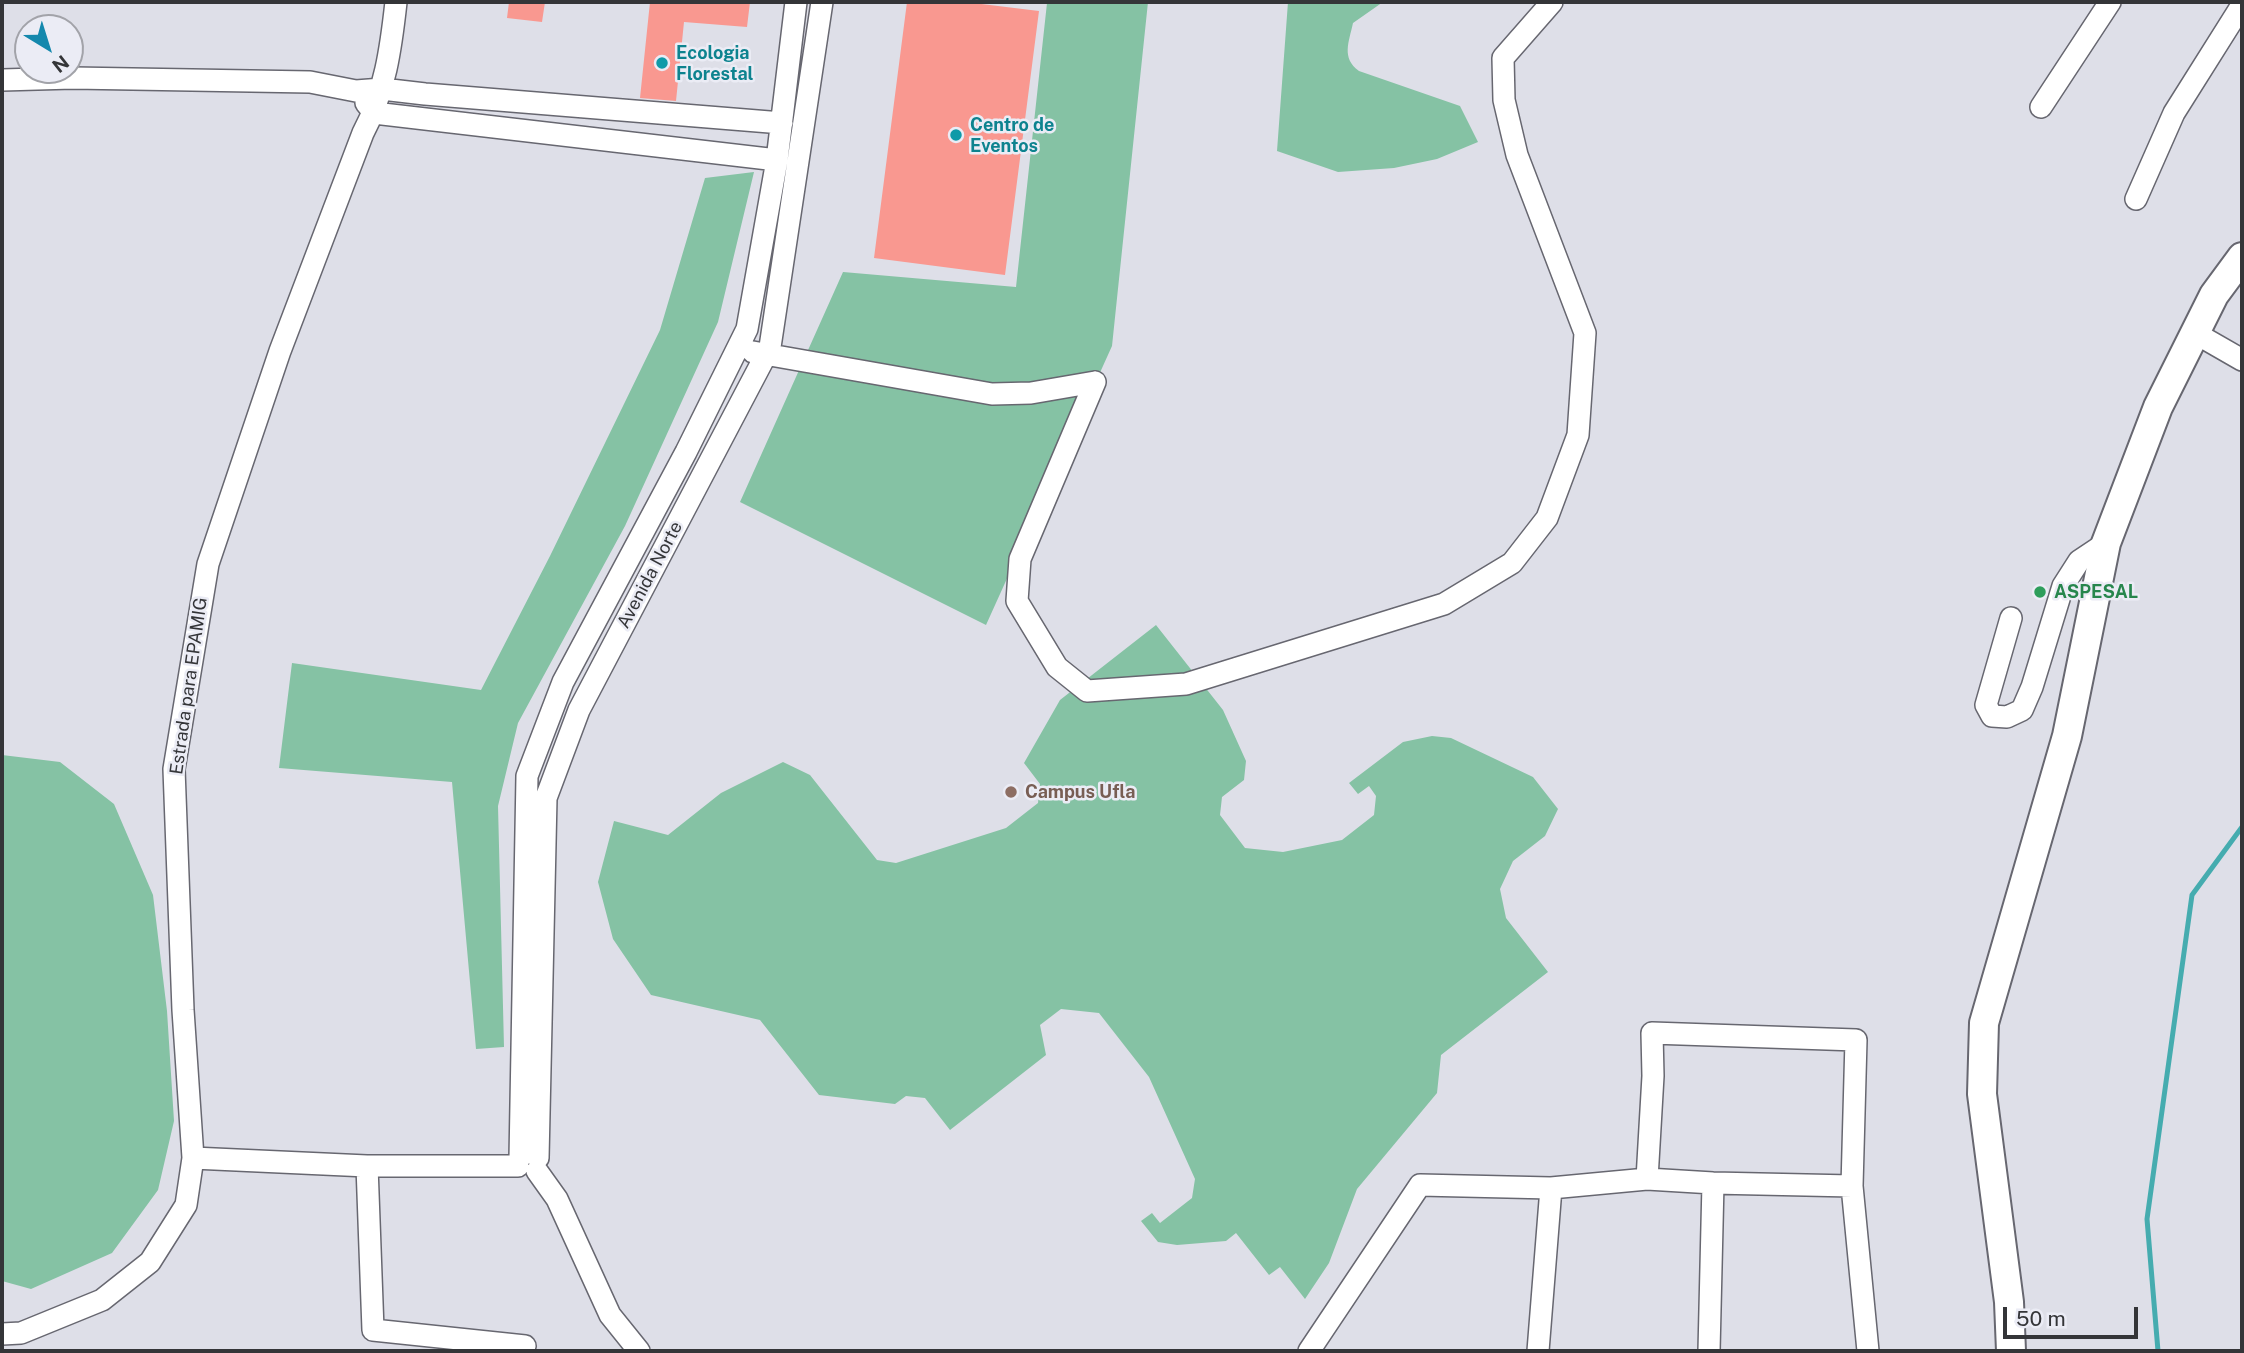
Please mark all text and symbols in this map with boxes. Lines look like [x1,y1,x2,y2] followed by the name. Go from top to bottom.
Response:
[14,14,84,84] north arrow
[676,42,754,84] place label: Ecologia Florestal
[48,51,73,77] text: N
[654,55,670,71] marker: Ecologia Florestal
[970,114,1054,156] place label: Centro de Eventos
[948,127,964,143] marker: Centro de Eventos
[613,518,687,632] street label: Avenida Norte
[2054,581,2138,603] place label: ASPESAL
[2032,584,2048,600] marker: ASPESAL
[166,596,212,776] street label: Estrada para EPAMIG
[1025,781,1135,803] place label: Campus Ufla
[1003,784,1019,800] marker: Campus Ufla
[2006,1294,2141,1338] scale bar
[2016,1306,2066,1331] text: 50 m

